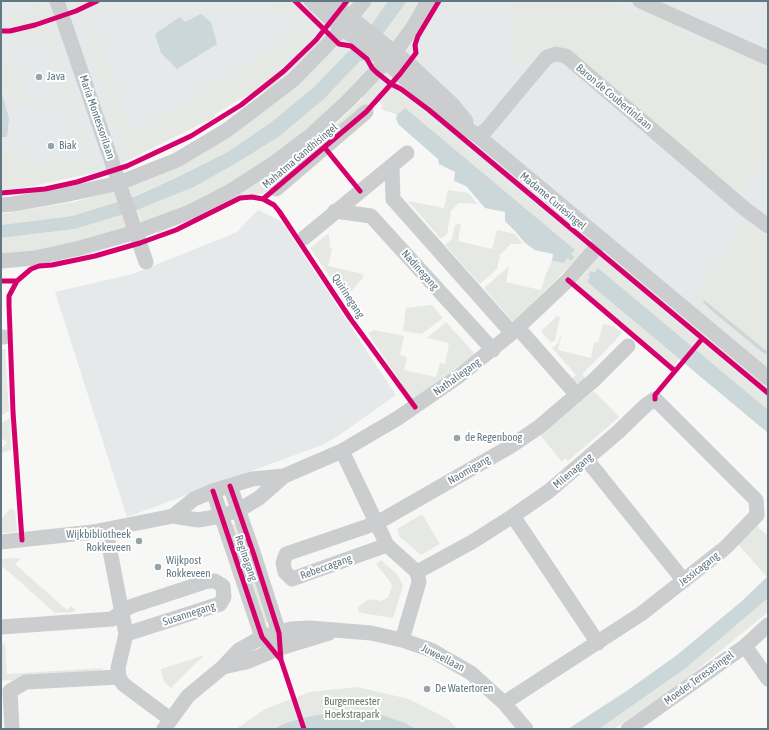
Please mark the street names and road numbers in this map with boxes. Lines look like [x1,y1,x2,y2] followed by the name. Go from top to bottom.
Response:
[573,61,655,133] street label: Baron de Coubertinlaan
[76,73,118,161] street label: Maria Montessorilaan
[260,121,340,191] street label: Mahatma Gandhisingel
[517,169,589,233] street label: Madame Curiesingel
[399,247,441,293] street label: Nadinegang
[329,271,367,321] street label: Quirinegang
[431,355,483,399] street label: Nathaliegang
[550,451,596,491] street label: Milenagang
[445,453,493,487] street label: Naomigang
[232,533,260,583] street label: Reginagang
[676,549,722,589] street label: Jessicagang
[299,552,353,582] street label: Rebeccagang
[161,599,217,629] street label: Susannegang
[419,642,467,674] street label: Juweellaan
[662,648,736,708] street label: Moeder Teresasingel

